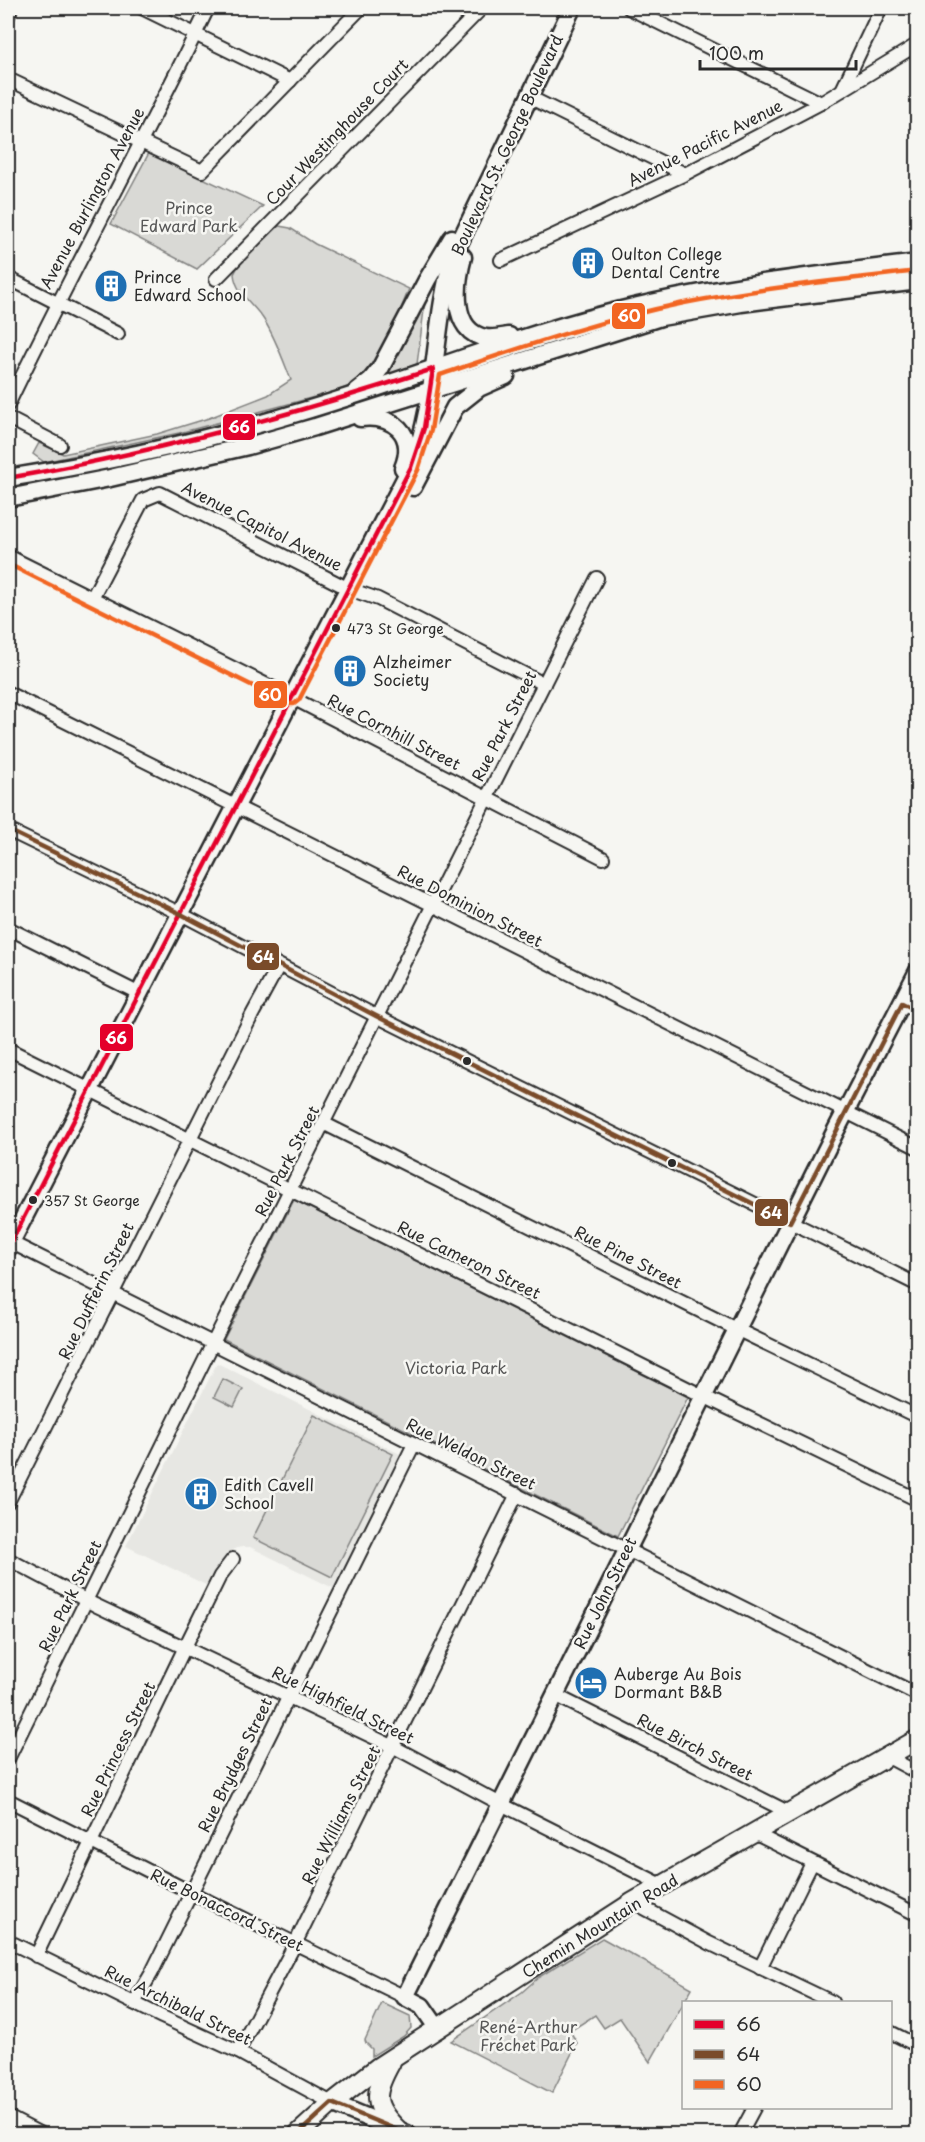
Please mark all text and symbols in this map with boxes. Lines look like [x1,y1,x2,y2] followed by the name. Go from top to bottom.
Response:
[444,30,568,259] street label: Boulevard St. George Boulevard
[700,33,856,71] scale bar
[709,39,764,66] text: 100 m
[259,52,413,210] street label: Cour Westinghouse Court
[623,93,786,192] street label: Avenue Pacific Avenue
[33,102,149,293] street label: Avenue Burlington Avenue
[140,195,238,237] park label: Prince Edward Park
[611,241,723,283] place label: Oulton College Dental Centre
[570,245,606,281] building icon: Oulton College Dental Centre
[134,264,246,306] place label: Prince Edward School
[93,268,129,304] building icon: Prince Edward School
[611,302,646,330] line badge: 60
[617,303,641,327] text: 60
[222,413,256,441] line badge: 66
[228,414,250,438] text: 66
[178,474,347,576] street label: Avenue Capitol Avenue
[347,618,444,639] place label: 473 St George
[330,622,342,634] marker: 473 St George
[373,649,452,691] place label: Alzheimer Society
[332,653,368,689] building icon: Alzheimer Society
[465,666,541,785] street label: Rue Park Street
[253,680,288,709] line badge: 60
[258,682,282,706] text: 60
[324,687,466,775] street label: Rue Cornhill Street
[394,858,548,952] street label: Rue Dominion Street
[246,942,280,971] line badge: 64
[252,944,274,968] text: 64
[99,1023,134,1052] line badge: 66
[105,1025,127,1049] text: 66
[461,1055,473,1067] unlabelled marker
[248,1101,324,1220] street label: Rue Park Street
[666,1157,678,1169] unlabelled marker
[44,1190,140,1211] place label: 357 St George
[27,1194,39,1206] marker: 357 St George
[754,1198,789,1227] line badge: 64
[760,1200,782,1224] text: 64
[394,1214,546,1304] street label: Rue Cameron Street
[51,1217,139,1363] street label: Rue Dufferin Street
[571,1219,686,1293] street label: Rue Pine Street
[405,1355,507,1379] park label: Victoria Park
[402,1411,541,1495] street label: Rue Weldon Street
[224,1472,314,1514] place label: Edith Cavell School
[183,1476,219,1512] building icon: Edith Cavell School
[567,1532,642,1653] street label: Rue John Street
[32,1536,107,1655] street label: Rue Park Street
[268,1659,419,1749] street label: Rue Highfield Street
[614,1661,742,1703] place label: Auberge Au Bois Dormant B&B
[573,1665,609,1701] hotel icon: Auberge Au Bois Dormant B&B
[74,1677,160,1820] street label: Rue Princess Street
[191,1693,277,1836] street label: Rue Brydges Street
[633,1707,758,1786] street label: Rue Birch Street
[295,1741,386,1888] street label: Rue Williams Street
[147,1862,308,1957] street label: Rue Bonaccord Street
[517,1867,682,1983] street label: Chemin Mountain Road
[101,1958,256,2050] street label: Rue Archibald Street
[682,2001,892,2109] legend
[736,2010,761,2037] text: 66
[479,2014,578,2056] park label: René-Arthur Fréchet Park
[736,2040,761,2067] text: 64
[736,2070,762,2097] text: 60

